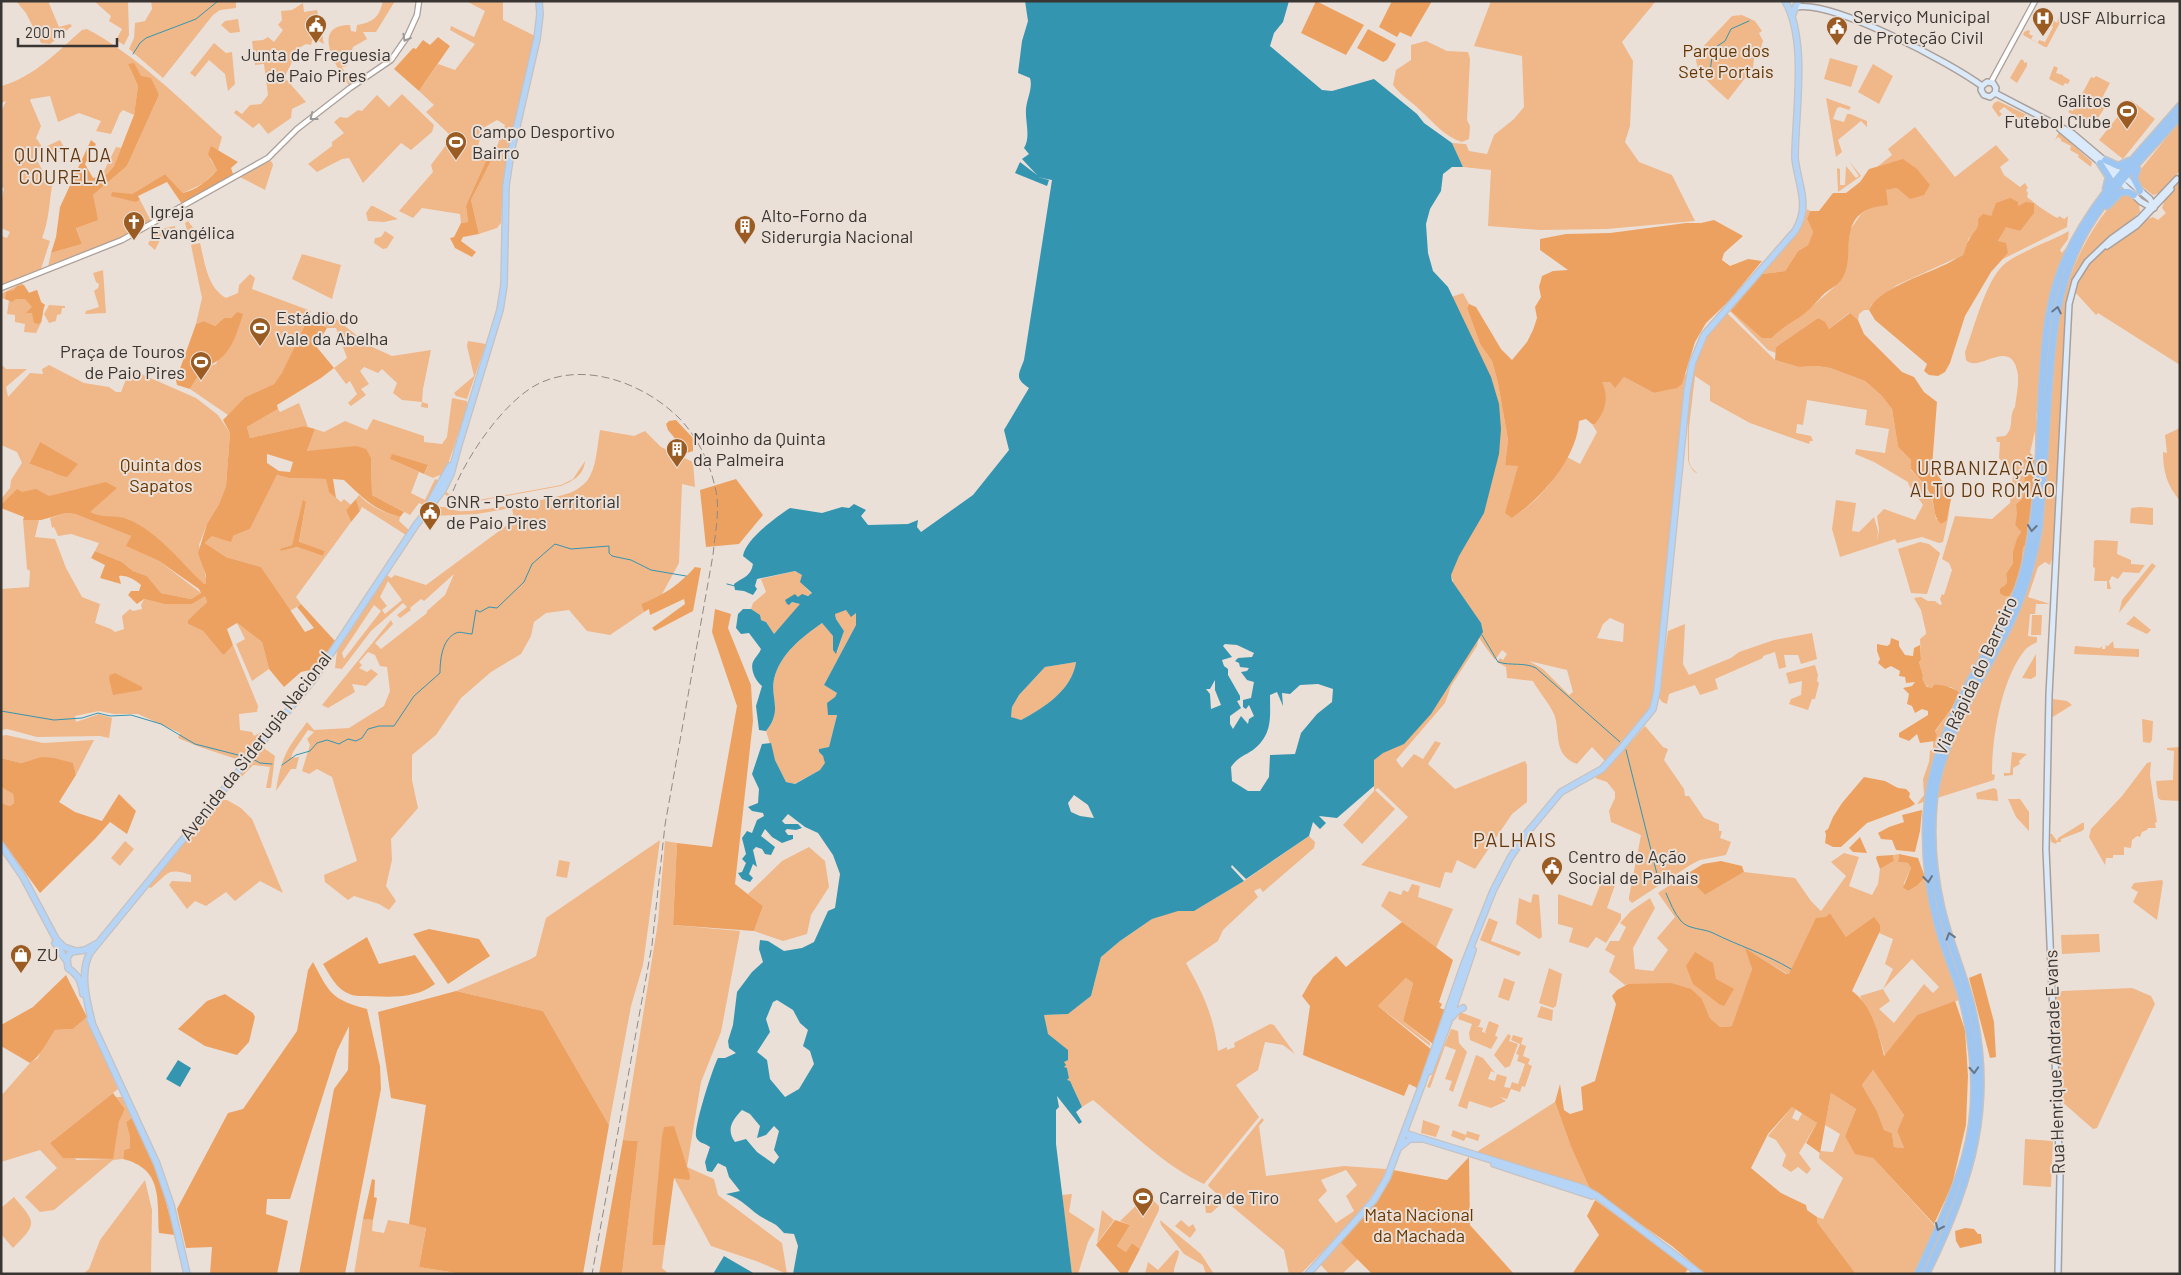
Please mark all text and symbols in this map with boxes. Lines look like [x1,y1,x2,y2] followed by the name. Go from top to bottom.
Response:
[1853,5,1990,48] place label: Serviço Municipal de Proteção Civil
[2031,6,2055,37] hospital icon: USF Alburrica
[2059,6,2166,28] place label: USF Alburrica
[304,13,328,44] public building icon: Junta de Freguesia de Paio Pires
[18,15,116,47] scale bar
[1825,15,1849,46] public building icon: Serviço Municipal de Proteção Civil
[25,23,65,41] text: 200 m
[402,33,412,42] one-way arrow
[1678,39,1774,82] park label: Parque dos Sete Portais
[241,43,391,86] place label: Junta de Freguesia de Paio Pires
[2004,89,2111,132] place label: Galitos Futebol Clube
[2115,99,2139,130] sports icon: Galitos Futebol Clube
[309,111,319,120] one-way arrow
[472,120,615,163] place label: Campo Desportivo Bairro
[444,130,468,161] sports icon: Campo Desportivo Bairro
[14,143,112,188] district label: QUINTA DA COURELA
[150,200,235,243] place label: Igreja Evangélica
[761,204,913,247] place label: Alto-Forno da Siderurgia Nacional
[122,210,146,241] church icon: Igreja Evangélica
[733,214,757,245] building icon: Alto-Forno da Siderurgia Nacional
[2051,305,2061,314] one-way arrow
[276,306,388,349] place label: Estádio do Vale da Abelha
[248,316,272,347] sports icon: Estádio do Vale da Abelha
[60,340,185,383] place label: Praça de Touros de Paio Pires
[189,350,213,381] sports icon: Praça de Touros de Paio Pires
[693,427,826,470] place label: Moinho da Quinta da Palmeira
[665,437,689,468] building icon: Moinho da Quinta da Palmeira
[120,453,202,496] park label: Quinta dos Sapatos
[1910,456,2056,501] district label: URBANIZAÇÃO ALTO DO ROMÃO
[446,490,620,533] place label: GNR - Posto Territorial de Paio Pires
[418,500,442,531] public building icon: GNR - Posto Territorial de Paio Pires
[2027,524,2038,532] one-way arrow
[1929,593,2021,758] street label: Via Rápida do Barreiro
[175,647,336,844] street label: Avenida da Siderugia Nacional
[1473,827,1557,851] district label: PALHAIS
[1568,845,1698,888] place label: Centro de Ação Social de Palhais
[1540,855,1564,886] public building icon: Centro de Ação Social de Palhais
[1923,875,1933,883] one-way arrow
[1945,933,1955,941] one-way arrow
[9,943,33,974] shop icon: ZU
[37,943,59,965] place label: ZU
[2039,950,2069,1175] street label: Rua Henrique Andrade Evans
[1968,1067,1979,1075] one-way arrow
[1131,1186,1155,1217] sports icon: Carreira de Tiro
[1159,1186,1279,1208] place label: Carreira de Tiro
[1364,1203,1474,1246] park label: Mata Nacional da Machada
[1934,1222,1945,1231] one-way arrow

